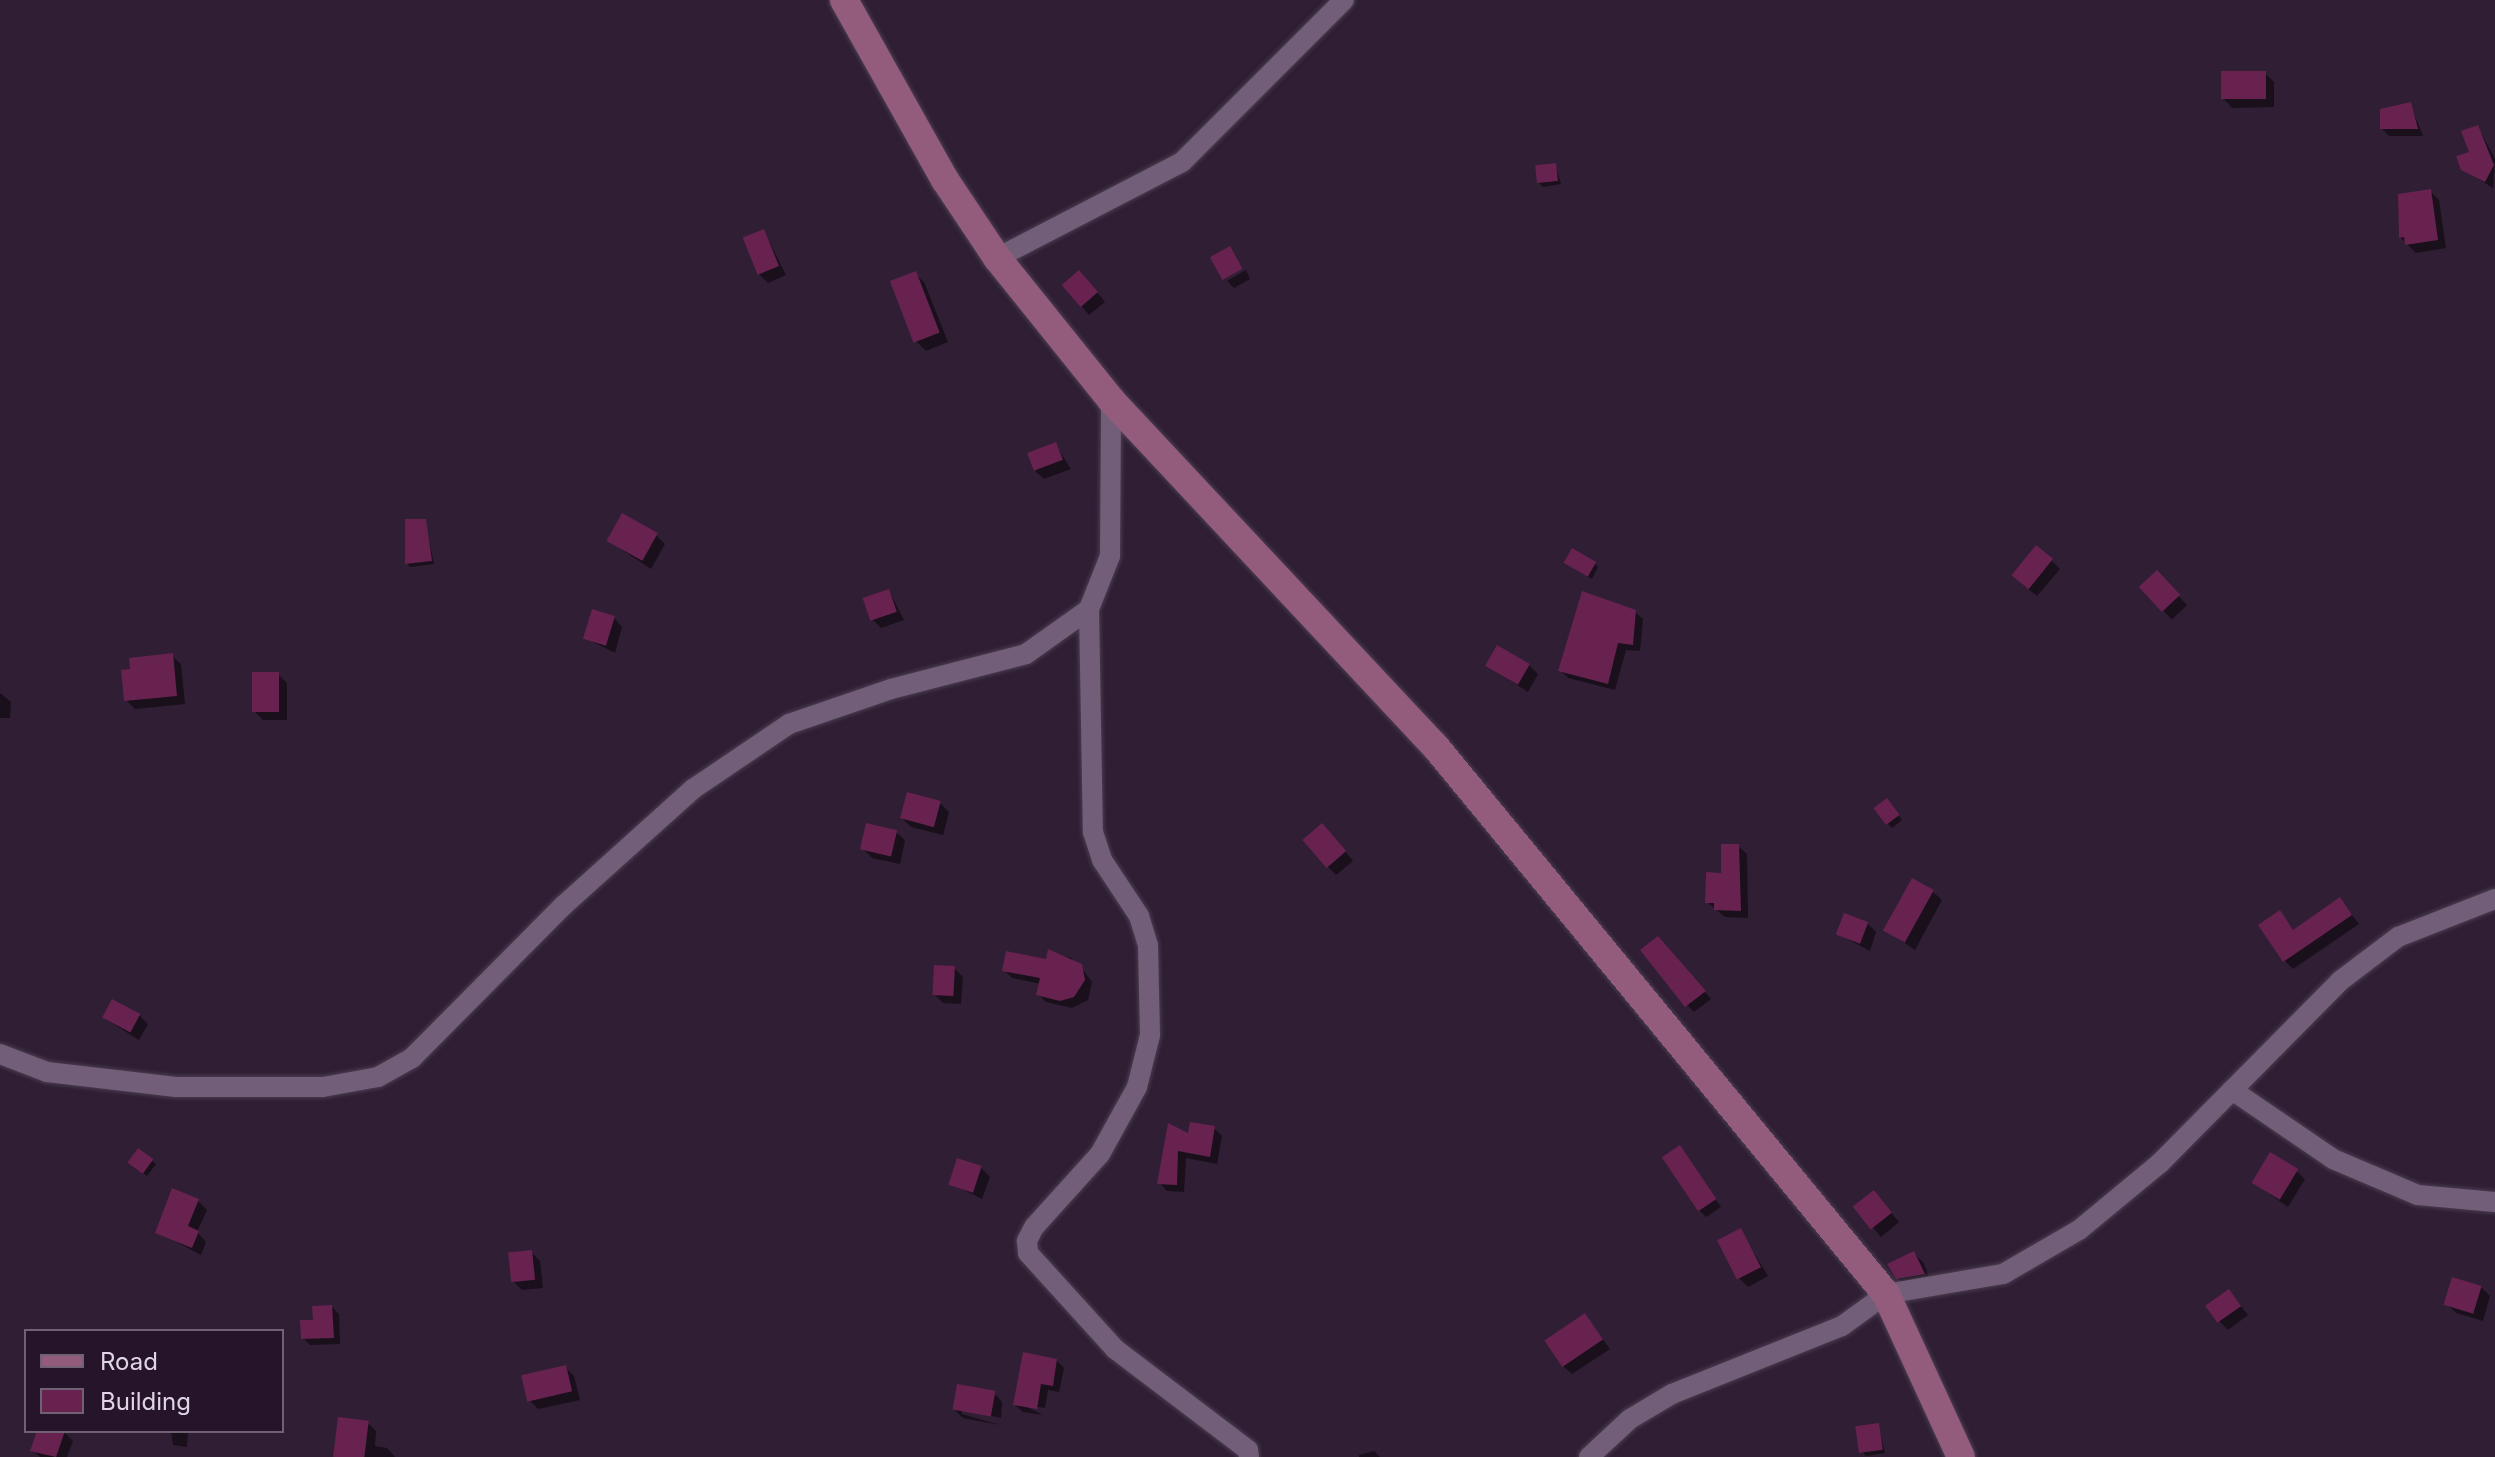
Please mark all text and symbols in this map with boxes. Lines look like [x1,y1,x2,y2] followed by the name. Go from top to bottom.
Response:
[24,1329,284,1433] legend
[100,1347,158,1376] text: Road
[100,1387,191,1416] text: Building

